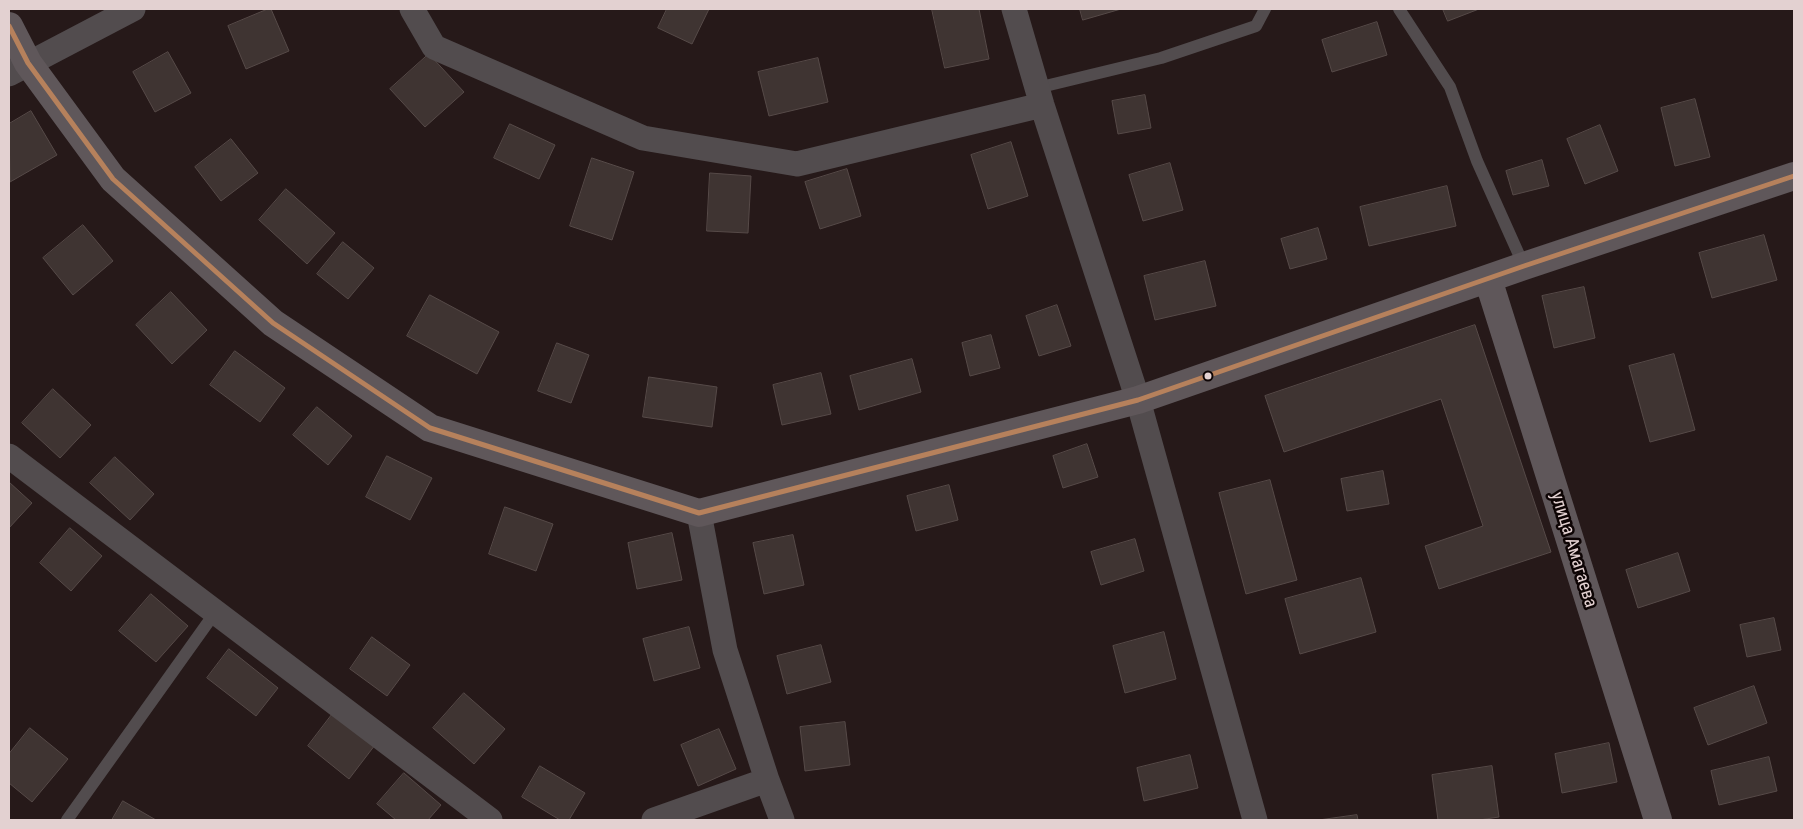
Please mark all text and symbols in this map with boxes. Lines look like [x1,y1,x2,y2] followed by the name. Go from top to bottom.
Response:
[1203,371,1213,381] unlabelled marker
[1545,490,1601,610] street label: улица Амагаева

